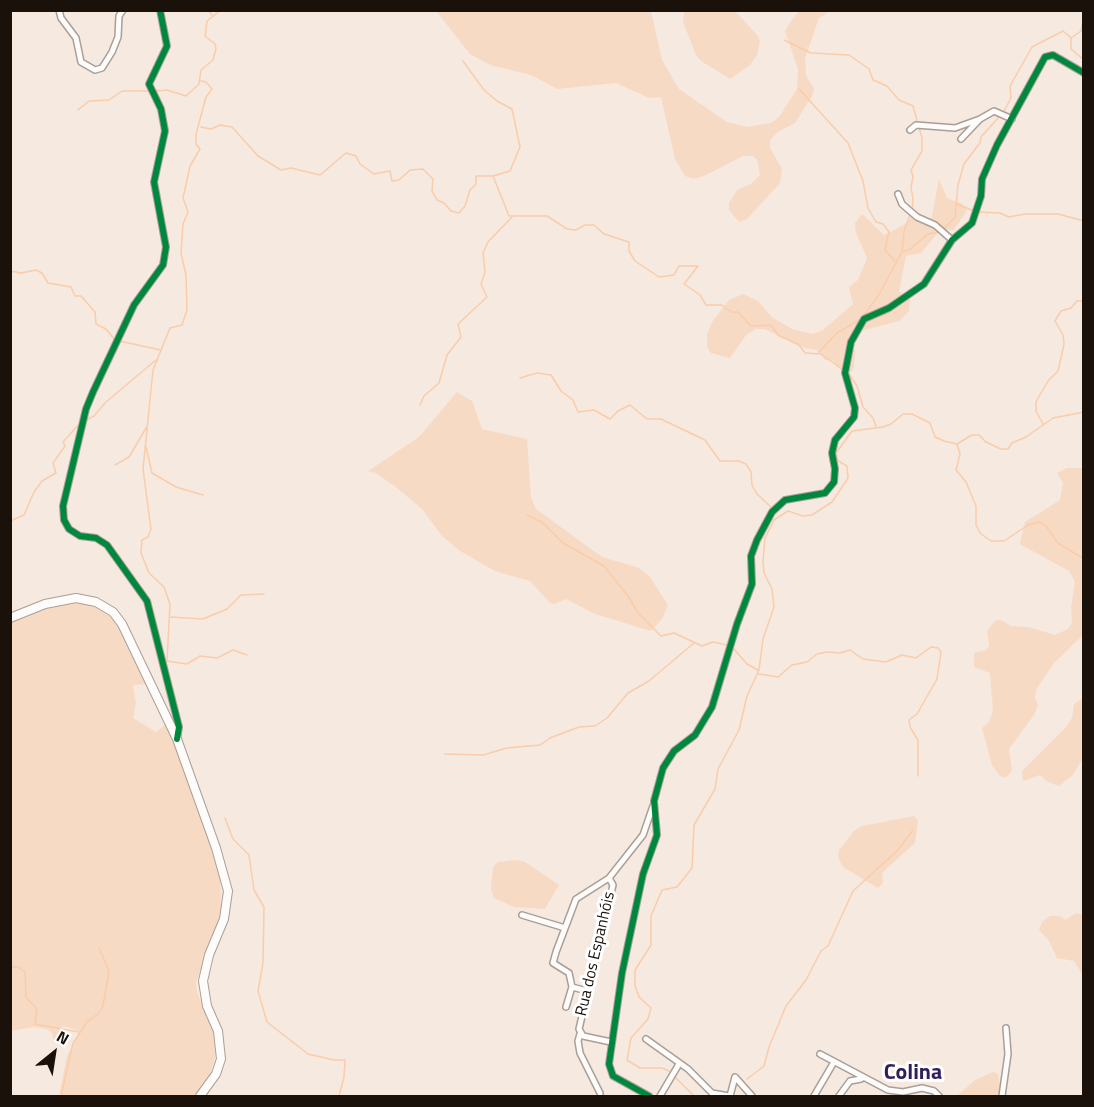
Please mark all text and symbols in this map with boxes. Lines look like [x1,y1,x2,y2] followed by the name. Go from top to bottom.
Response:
[572,890,620,1018] street label: Rua dos Espanhóis
[24,1023,84,1083] north arrow
[52,1024,74,1051] text: N
[884,1061,942,1087] district label: Colina

